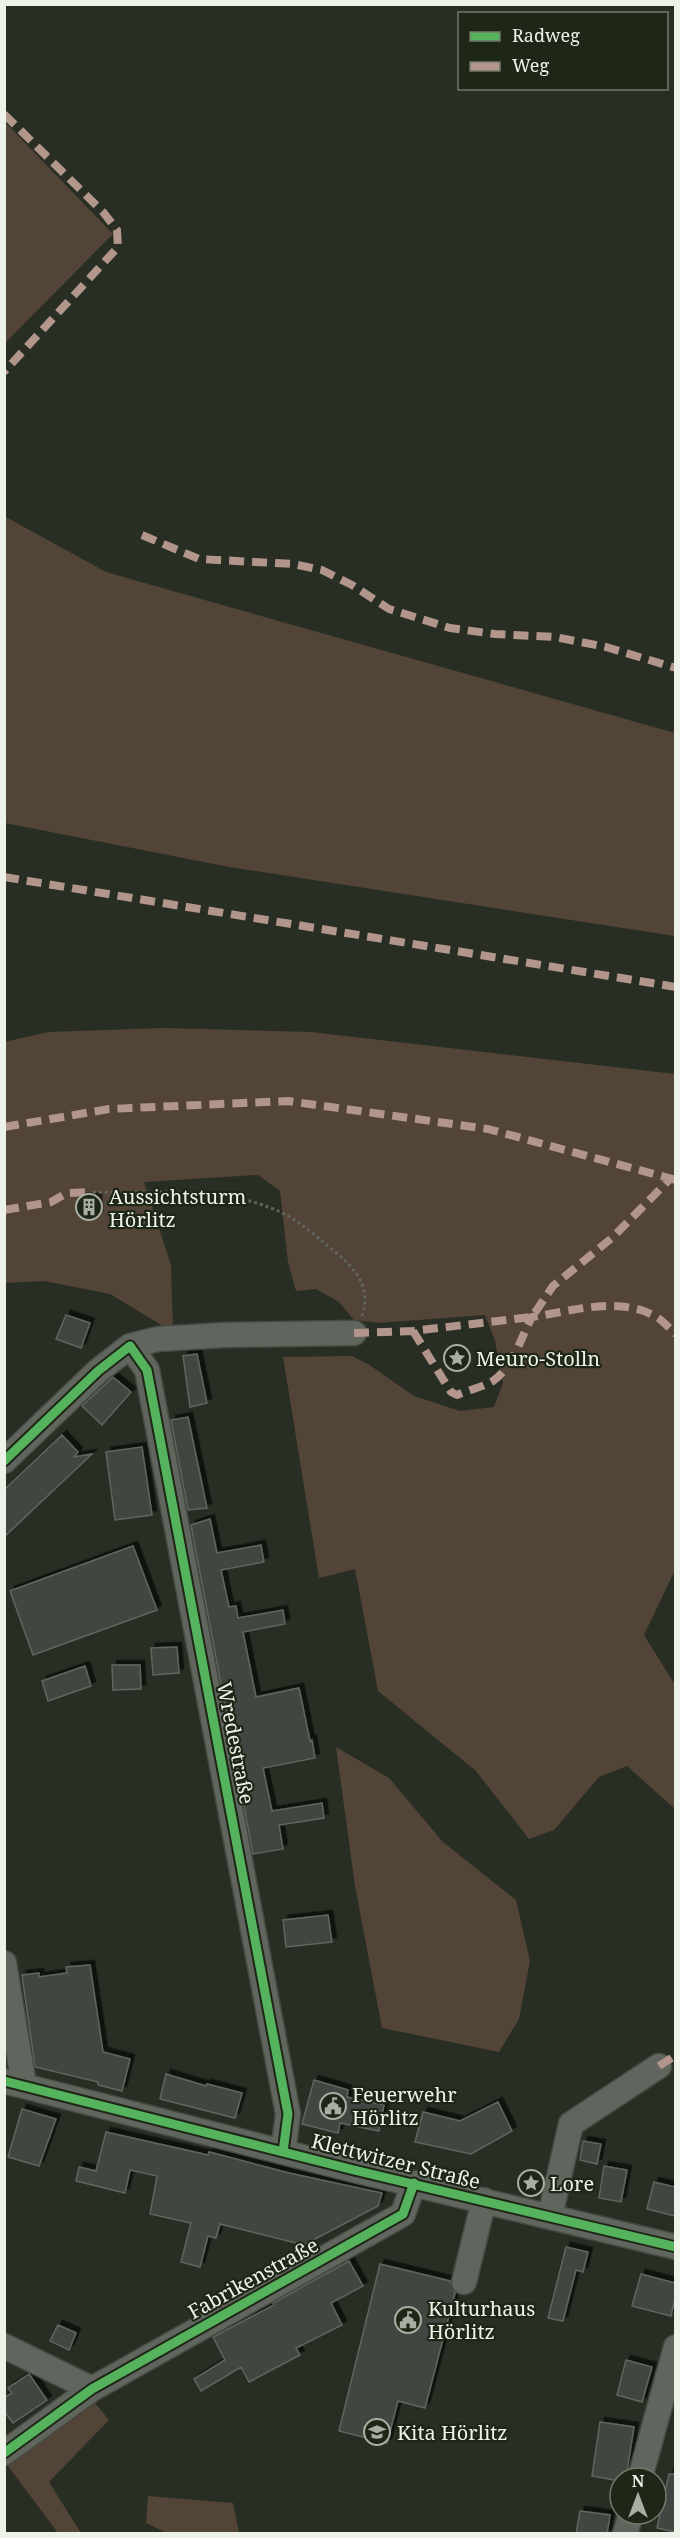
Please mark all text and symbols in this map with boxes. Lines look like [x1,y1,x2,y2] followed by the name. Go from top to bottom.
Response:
[458,12,668,90] legend
[512,23,580,47] text: Radweg
[512,53,549,77] text: Weg
[109,1183,247,1233] place label: Aussichtsturm Hörlitz
[74,1192,104,1222] building icon: Aussichtsturm Hörlitz
[442,1343,472,1373] place icon: Meuro-Stolln
[476,1345,600,1372] place label: Meuro-Stolln
[211,1680,261,1806] street label: Wredestraße
[352,2081,457,2131] place label: Feuerwehr Hörlitz
[318,2091,348,2121] public building icon: Feuerwehr Hörlitz
[309,2127,483,2195] street label: Klettwitzer Straße
[516,2168,546,2198] place icon: Lore
[550,2170,594,2197] place label: Lore
[183,2231,323,2325] street label: Fabrikenstraße
[428,2295,535,2345] place label: Kulturhaus Hörlitz
[393,2305,423,2335] public building icon: Kulturhaus Hörlitz
[362,2417,392,2447] school or university icon: Kita Hörlitz
[397,2419,508,2446] place label: Kita Hörlitz
[608,2466,668,2526] north arrow
[632,2470,645,2492] text: N

